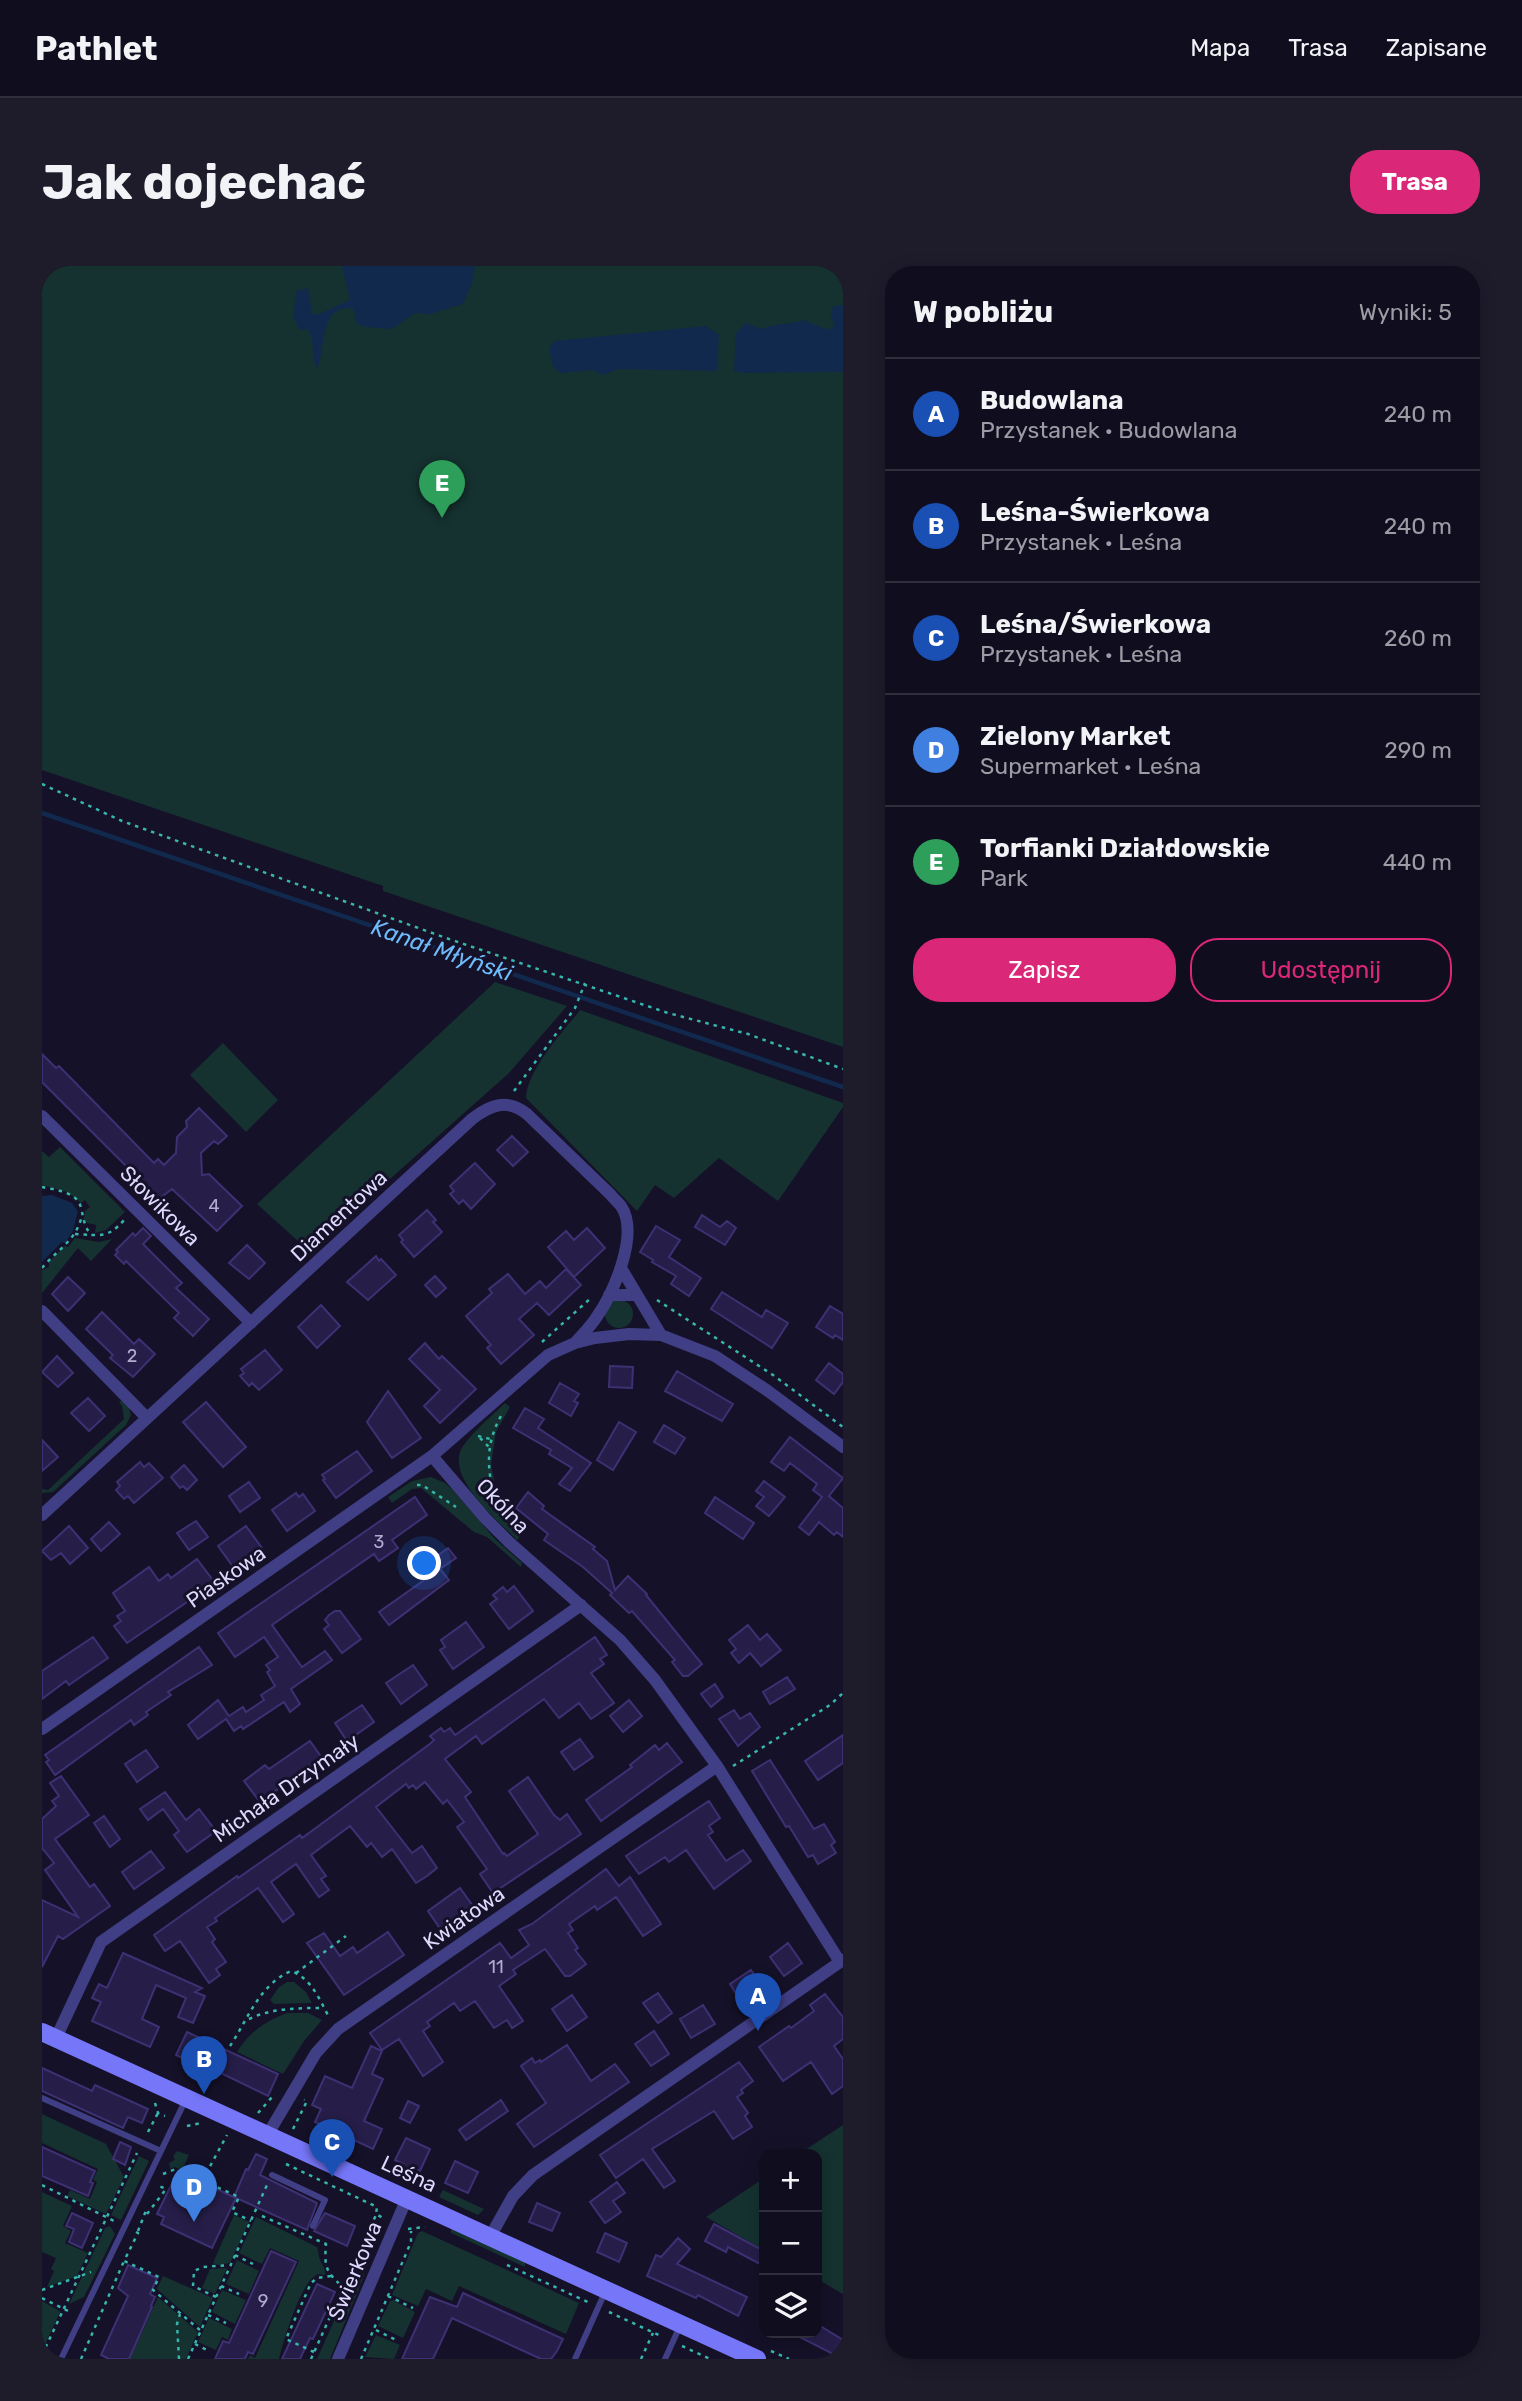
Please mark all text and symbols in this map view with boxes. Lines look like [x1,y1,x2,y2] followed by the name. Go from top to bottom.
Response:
[35,29,158,68] text: Pathlet
[1190,34,1250,62] text: Mapa
[1288,34,1348,62] text: Trasa
[1386,34,1487,62] text: Zapisane
[1350,150,1480,214] button: Trasa
[42,153,366,211] text: Jak dojechać
[913,294,1053,330] text: W pobliżu
[1359,298,1452,326] text: Wyniki: 5
[980,385,1123,416] text: Budowlana
[928,400,944,428] text: A
[1384,400,1452,428] text: 240 m
[980,416,1237,444] text: Przystanek · Budowlana
[419,460,465,518] pin: E
[980,497,1210,528] text: Leśna-Świerkowa
[928,512,944,540] text: B
[1384,512,1452,540] text: 240 m
[980,528,1182,556] text: Przystanek · Leśna
[980,609,1211,640] text: Leśna/Świerkowa
[928,624,944,652] text: C
[1384,624,1452,652] text: 260 m
[980,640,1182,668] text: Przystanek · Leśna
[980,721,1171,752] text: Zielony Market
[928,736,944,764] text: D
[1384,736,1452,764] text: 290 m
[980,752,1201,780] text: Supermarket · Leśna
[980,833,1270,864] text: Torfianki Działdowskie
[929,848,943,876] text: E
[1383,848,1452,876] text: 440 m
[980,864,1028,892] text: Park
[368,913,517,988] water label: Kanał Młyński
[913,938,1176,1002] button: Zapisz
[1190,938,1452,1002] button: Udostępnij
[115,1160,206,1251] street label: Słowikowa
[285,1165,392,1266] street label: Diamentowa
[208,1195,220,1217] house number: 4
[127,1345,137,1367] house number: 2
[472,1473,535,1538] street label: Okólna
[374,1531,384,1553] house number: 3
[181,1540,270,1613] street label: Piaskowa
[407,1546,441,1580] your location
[208,1728,364,1847] street label: Michała Drzymały
[418,1881,509,1955] street label: Kwiatowa
[488,1956,504,1978] house number: 11
[735,1973,781,2031] pin: A
[181,2036,227,2094] pin: B
[309,2119,355,2177] pin: C
[759,2149,822,2338] map controls
[759,2149,822,2212] button: +
[377,2150,441,2197] street label: Leśna
[171,2164,217,2222] pin: D
[759,2212,822,2275] button: −
[323,2218,387,2324] street label: Świerkowa
[759,2275,822,2338] button: layers
[258,2290,268,2312] house number: 9

